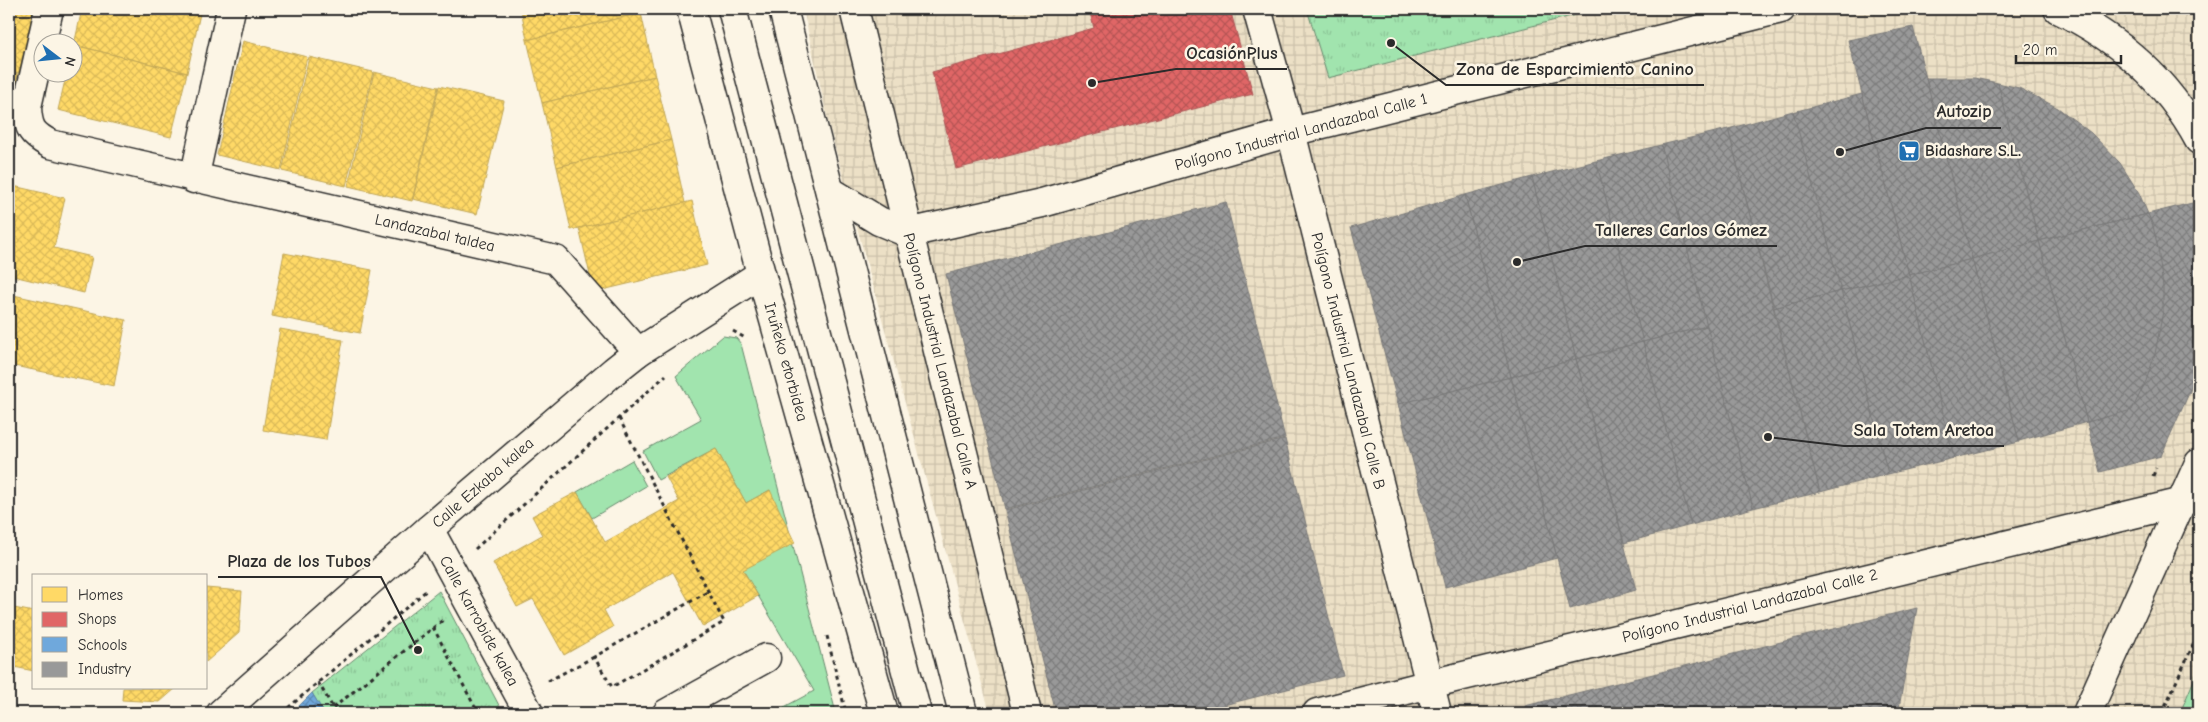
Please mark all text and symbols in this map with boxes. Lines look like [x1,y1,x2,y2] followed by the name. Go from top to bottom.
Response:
[32,32,82,82] north arrow
[2016,32,2120,64] scale bar
[1176,36,1287,69] callout: OcasiónPlus
[2023,41,2057,59] text: 20 m
[1186,43,1278,64] text: OcasiónPlus
[1446,52,1704,85] callout: Zona de Esparcimiento Canino
[61,55,79,68] text: N
[1456,59,1694,80] text: Zona de Esparcimiento Canino
[1173,90,1429,174] street label: Polígono Industrial Landazabal Calle 1
[1926,95,2001,128] callout: Autozip
[1936,101,1992,122] text: Autozip
[1897,139,1921,163] supermarket icon: Bidashare S.L.
[1925,142,2021,160] place label: Bidashare S.L.
[373,210,497,256] street label: Landazabal taldea
[1585,213,1777,246] callout: Talleres Carlos Gómez
[1595,220,1767,241] text: Talleres Carlos Gómez
[899,231,981,491] street label: Polígono Industrial Landazabal Calle A
[1307,231,1389,491] street label: Polígono Industrial Landazabal Calle B
[760,301,812,423] street label: Iruñeko etorbidea
[1844,413,2004,446] callout: Sala Totem Aretoa
[1854,420,1994,441] text: Sala Totem Aretoa
[429,434,537,532] street label: Calle Ezkaba kalea
[218,544,381,577] callout: Plaza de los Tubos
[227,551,371,572] text: Plaza de los Tubos
[436,553,522,689] street label: Calle Karrobide kalea
[1620,566,1880,646] street label: Polígono Industrial Landazabal Calle 2
[32,574,208,690] legend
[78,586,123,604] text: Homes
[78,610,116,628] text: Shops
[78,636,127,654] text: Schools
[78,660,131,678] text: Industry

